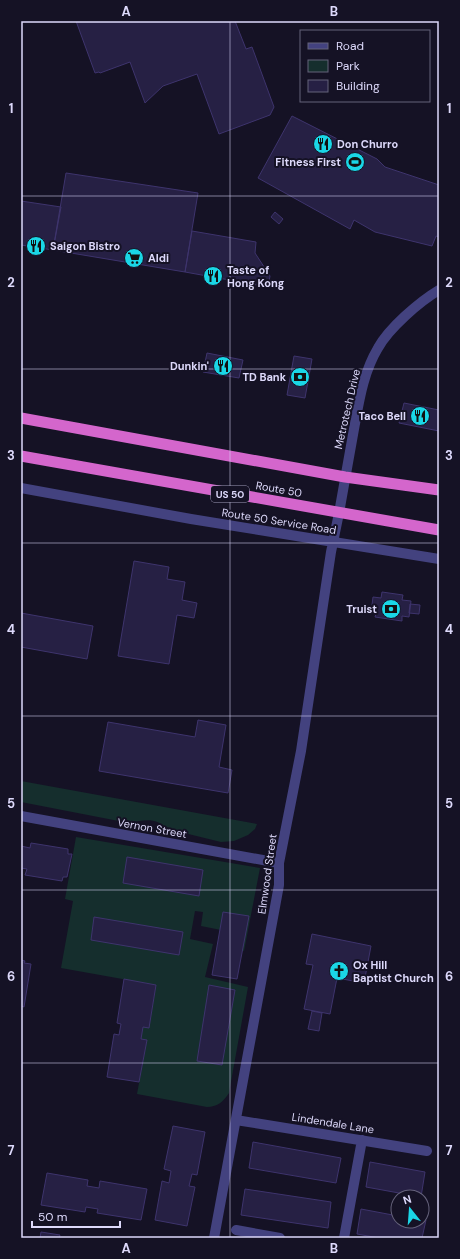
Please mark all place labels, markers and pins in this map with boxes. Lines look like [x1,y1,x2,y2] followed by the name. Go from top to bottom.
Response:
[312,133,334,155] restaurant icon: Don Churro
[337,137,398,151] place label: Don Churro
[344,151,366,173] sports icon: Fitness First
[275,155,341,169] place label: Fitness First
[25,235,47,257] restaurant icon: Saigon Bistro
[50,239,120,253] place label: Saigon Bistro
[123,247,145,269] supermarket icon: Aldi
[148,251,169,265] place label: Aldi
[227,263,285,290] place label: Taste of Hong Kong
[202,265,224,287] restaurant icon: Taste of Hong Kong
[212,355,234,377] restaurant icon: Dunkin'
[170,359,209,373] place label: Dunkin'
[289,366,311,388] bank icon: TD Bank
[242,370,287,384] place label: TD Bank
[409,405,431,427] restaurant icon: Taco Bell
[358,409,406,423] place label: Taco Bell
[380,598,402,620] bank icon: Truist
[346,602,377,616] place label: Truist
[353,958,434,985] place label: Ox Hill Baptist Church
[328,960,350,982] church icon: Ox Hill Baptist Church

